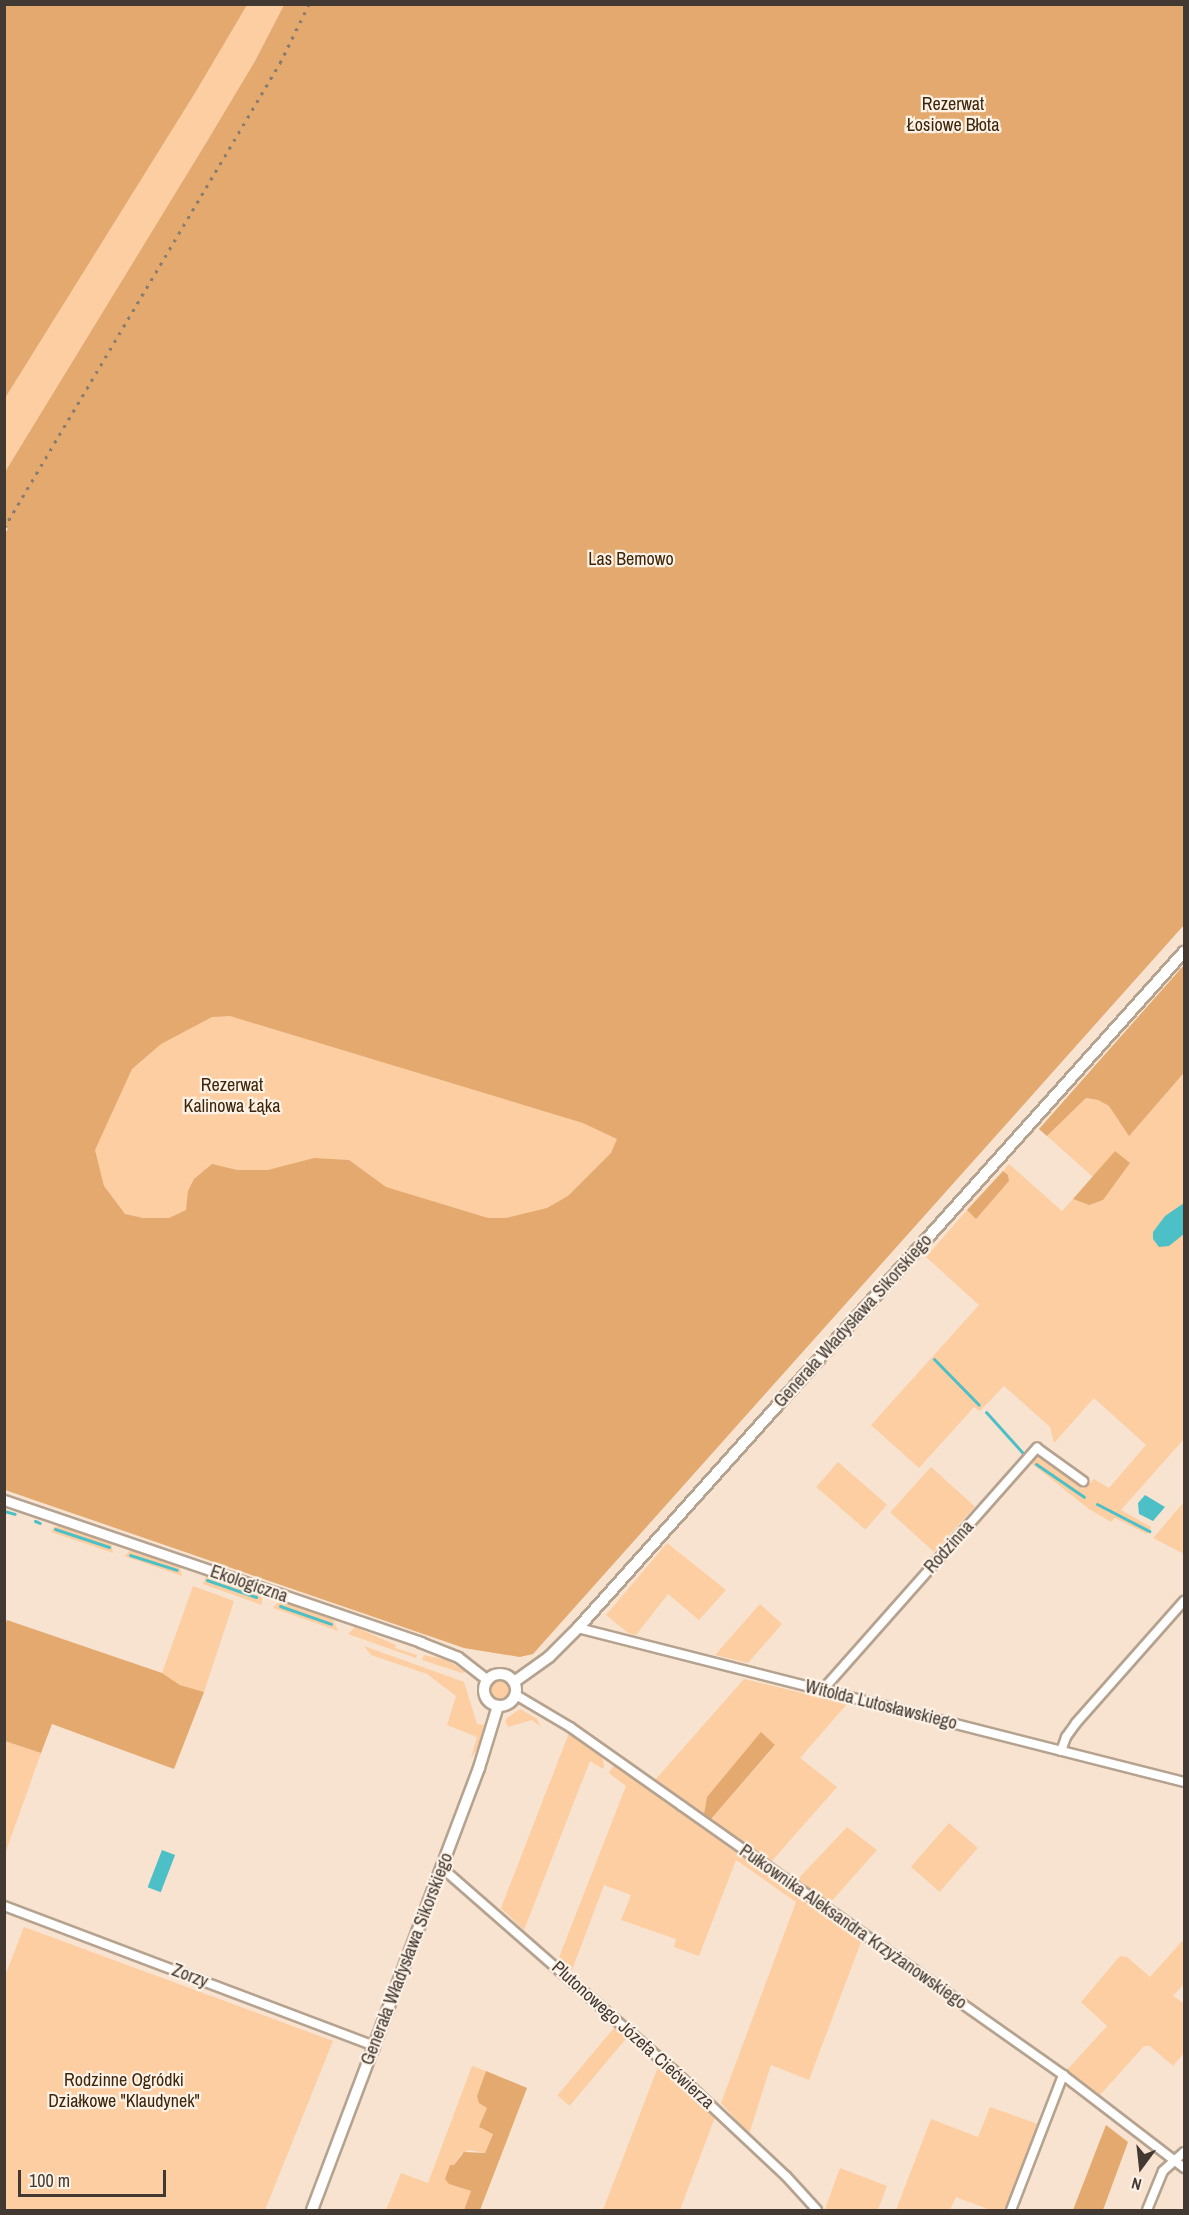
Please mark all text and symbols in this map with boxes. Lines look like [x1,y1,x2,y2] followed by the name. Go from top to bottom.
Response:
[907,94,999,136] park label: Rezerwat Łosiowe Błota
[588,548,674,570] park label: Las Bemowo
[184,1075,280,1118] park label: Rezerwat Kalinowa Łąka
[769,1230,937,1412] street label: Generała Władysława Sikorskiego
[920,1516,978,1578] street label: Rodzinna
[207,1561,291,1607] street label: Ekologiczna
[803,1676,959,1734] street label: Witolda Lutosławskiego
[735,1840,971,2014] street label: Pułkownika Aleksandra Krzyżanowskiego
[356,1850,458,2068] street label: Generała Władysława Sikorskiego
[547,1956,719,2114] street label: Plutonowego Józefa Ciećwierza
[169,1959,211,1993] street label: Zorzy
[48,2070,200,2112] park label: Rodzinne Ogródki Działkowe "Klaudynek"
[1111,2137,1171,2197] north arrow
[21,2158,170,2196] scale bar
[29,2168,70,2193] text: 100 m
[1129,2173,1144,2196] text: N

